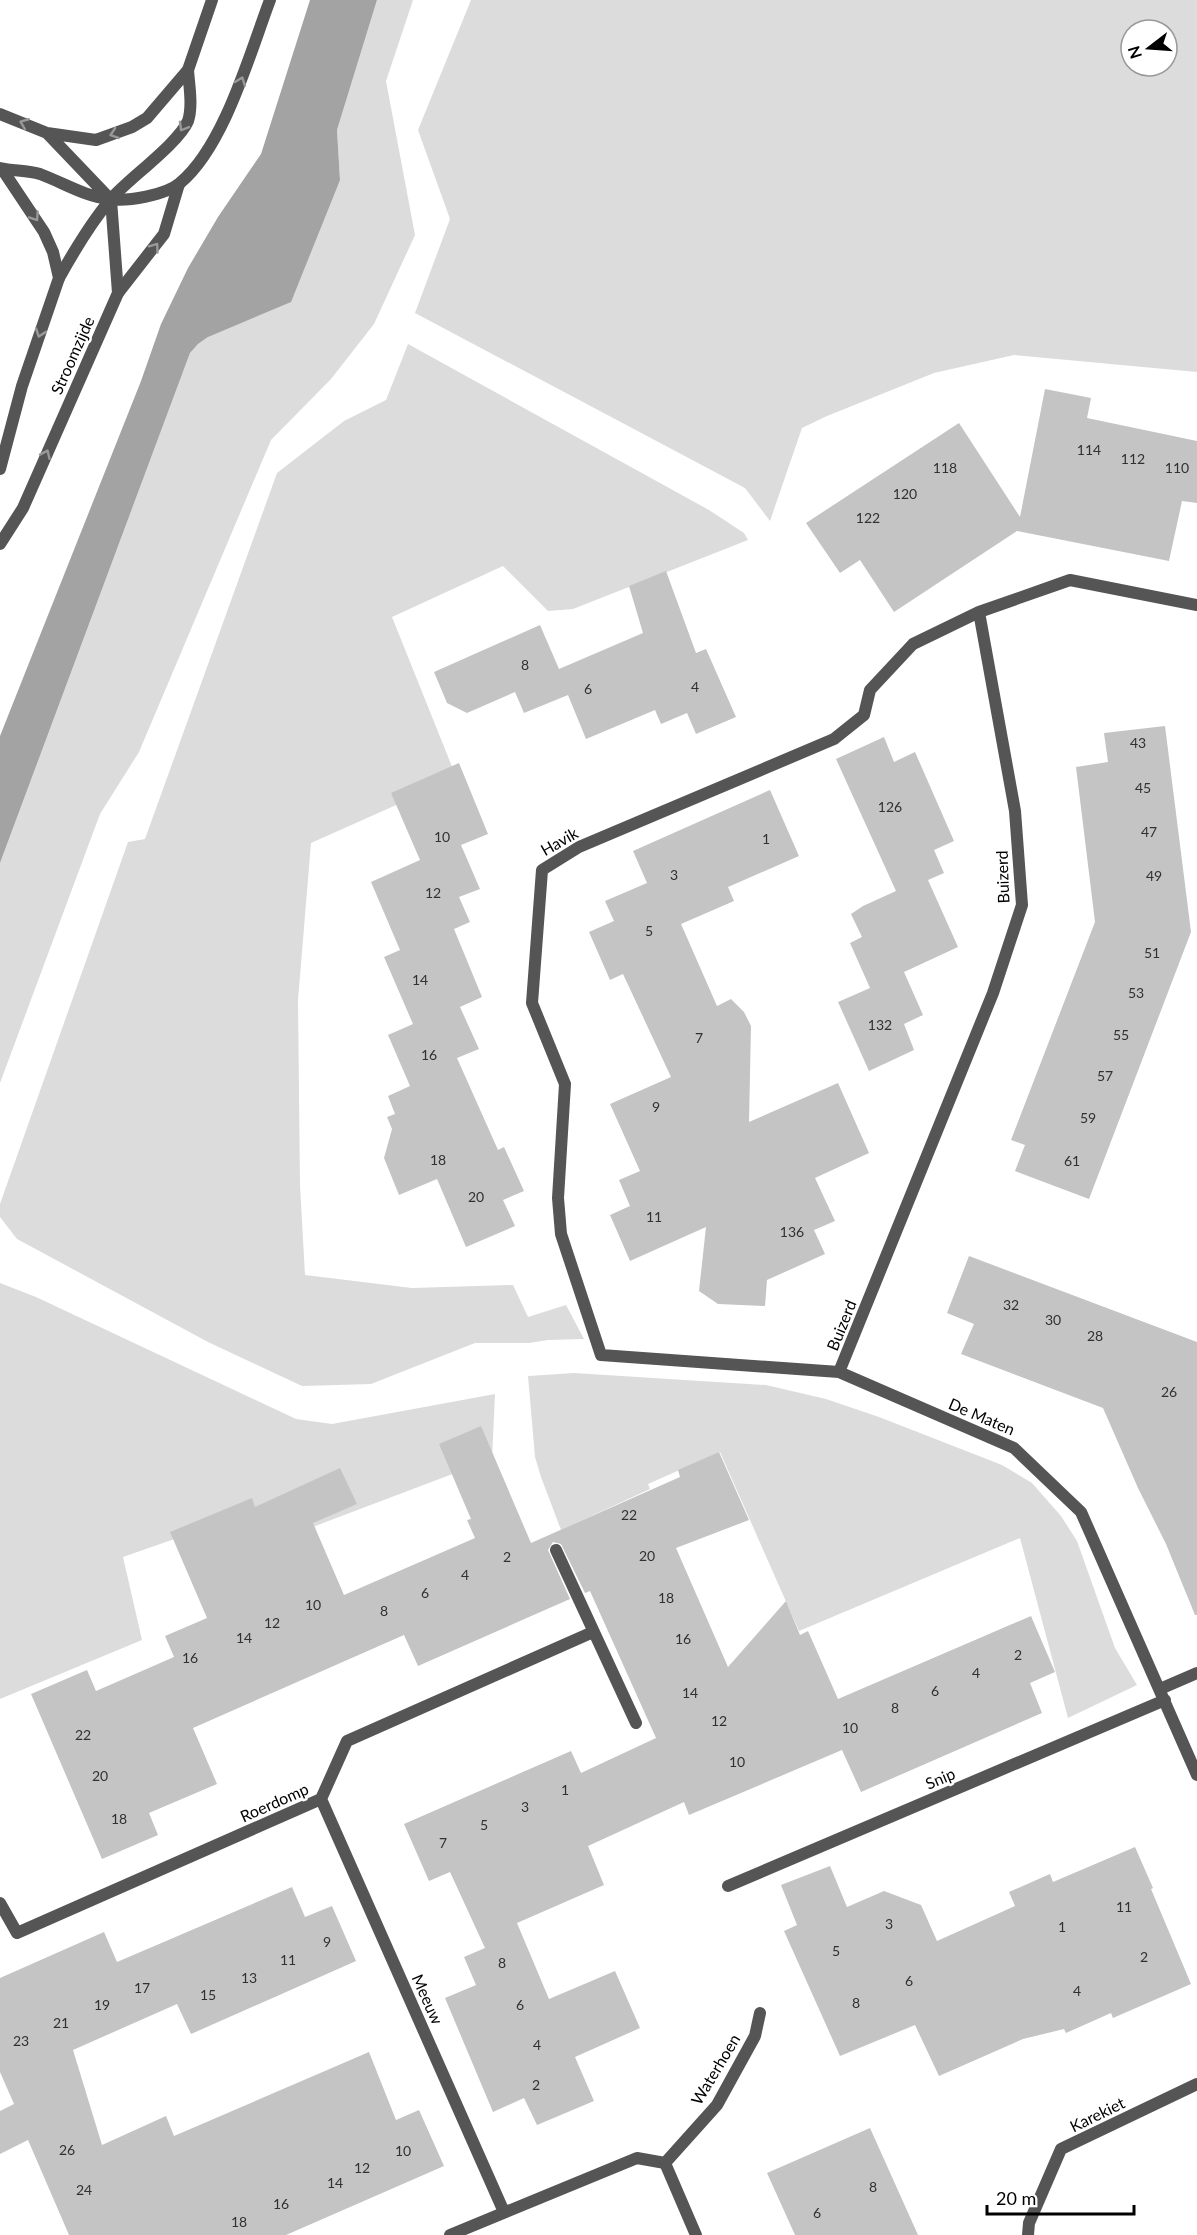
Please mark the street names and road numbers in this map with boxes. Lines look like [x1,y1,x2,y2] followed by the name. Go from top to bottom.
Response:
[46,313,98,397] street label: Stroomzijde
[537,822,582,859] street label: Havik
[992,850,1012,904] street label: Buizerd
[822,1297,860,1353] street label: Buizerd
[946,1394,1018,1438] street label: De Maten
[922,1763,958,1793] street label: Snip
[237,1779,311,1825] street label: Roerdomp
[409,1971,448,2027] street label: Meeuw
[687,2030,743,2108] street label: Waterhoen
[1067,2093,1128,2135] street label: Karekiet

